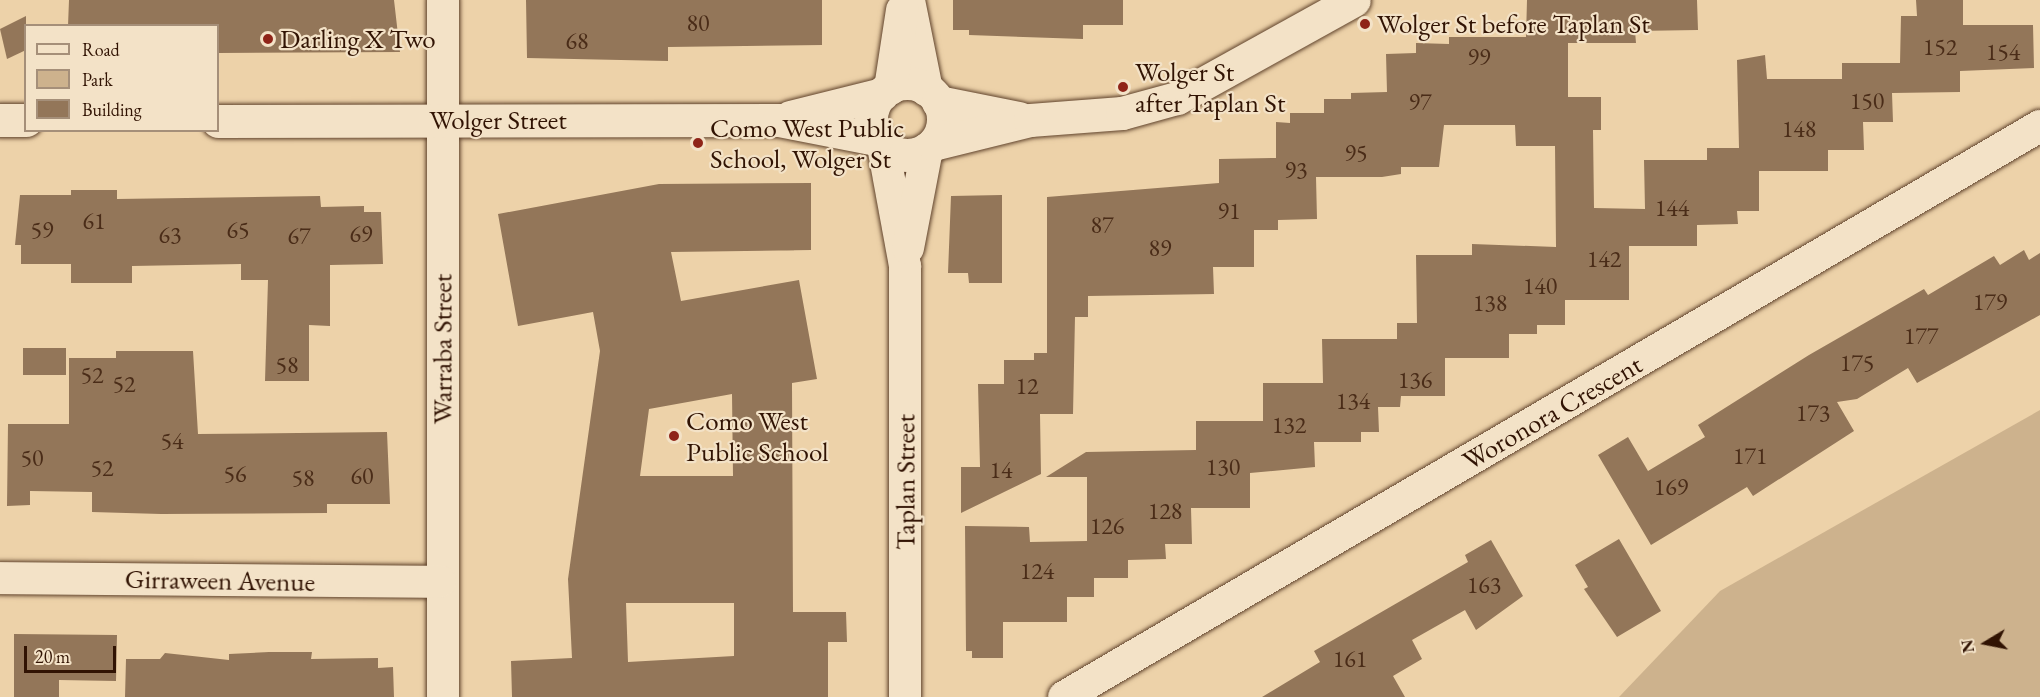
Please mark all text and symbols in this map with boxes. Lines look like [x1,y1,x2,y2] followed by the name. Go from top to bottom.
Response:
[1377,8,1650,40] place label: Wolger St before Taplan St
[686,9,710,37] house number: 80
[1358,17,1372,31] marker: Wolger St before Taplan St
[280,23,436,55] place label: Darling X Two
[24,24,219,132] legend
[565,27,589,55] house number: 68
[261,32,275,46] marker: Darling X Two
[1923,33,1957,61] house number: 152
[82,38,120,61] text: Road
[1986,38,2020,66] house number: 154
[1467,43,1491,71] house number: 99
[1135,55,1285,118] place label: Wolger St after Taplan St
[82,68,113,91] text: Park
[1116,80,1130,94] marker: Wolger St after Taplan St
[1850,87,1884,115] house number: 150
[1408,88,1432,116] house number: 97
[82,98,142,121] text: Building
[429,104,567,136] street label: Wolger Street
[710,111,904,174] place label: Como West Public School, Wolger St
[1782,115,1816,143] house number: 148
[691,136,705,150] marker: Como West Public School, Wolger St
[1344,139,1368,167] house number: 95
[1284,156,1308,184] house number: 93
[1655,194,1689,222] house number: 144
[1217,197,1241,225] house number: 91
[82,207,106,235] house number: 61
[1090,211,1114,239] house number: 87
[30,216,54,244] house number: 59
[226,216,250,244] house number: 65
[349,220,373,248] house number: 69
[158,221,182,249] house number: 63
[287,222,311,250] house number: 67
[1148,234,1172,262] house number: 89
[1587,245,1621,273] house number: 142
[1523,272,1557,300] house number: 140
[426,274,458,424] street label: Warraba Street
[1973,288,2007,316] house number: 179
[1473,289,1507,317] house number: 138
[1904,322,1938,350] house number: 177
[1457,348,1647,476] street label: Woronora Crescent
[1840,349,1874,377] house number: 175
[275,351,299,379] house number: 58
[80,361,104,389] house number: 52
[1398,366,1432,394] house number: 136
[112,370,136,398] house number: 52
[1015,372,1039,400] house number: 12
[1336,387,1370,415] house number: 134
[1796,399,1830,427] house number: 173
[686,404,828,467] place label: Como West Public School
[1272,411,1306,439] house number: 132
[889,414,921,550] street label: Taplan Street
[160,427,184,455] house number: 54
[667,429,681,443] marker: Como West Public School
[1733,442,1767,470] house number: 171
[20,444,44,472] house number: 50
[1206,453,1240,481] house number: 130
[90,454,114,482] house number: 52
[989,456,1013,484] house number: 14
[223,460,247,488] house number: 56
[350,462,374,490] house number: 60
[291,464,315,492] house number: 58
[1654,473,1688,501] house number: 169
[1148,497,1182,525] house number: 128
[1090,512,1124,540] house number: 126
[1020,557,1054,585] house number: 124
[125,562,315,598] street label: Girraween Avenue
[1467,571,1501,599] house number: 163
[1956,613,2016,673] north arrow
[27,634,118,672] scale bar
[1956,638,1979,654] text: N
[35,645,70,668] text: 20 m
[1333,645,1367,673] house number: 161

